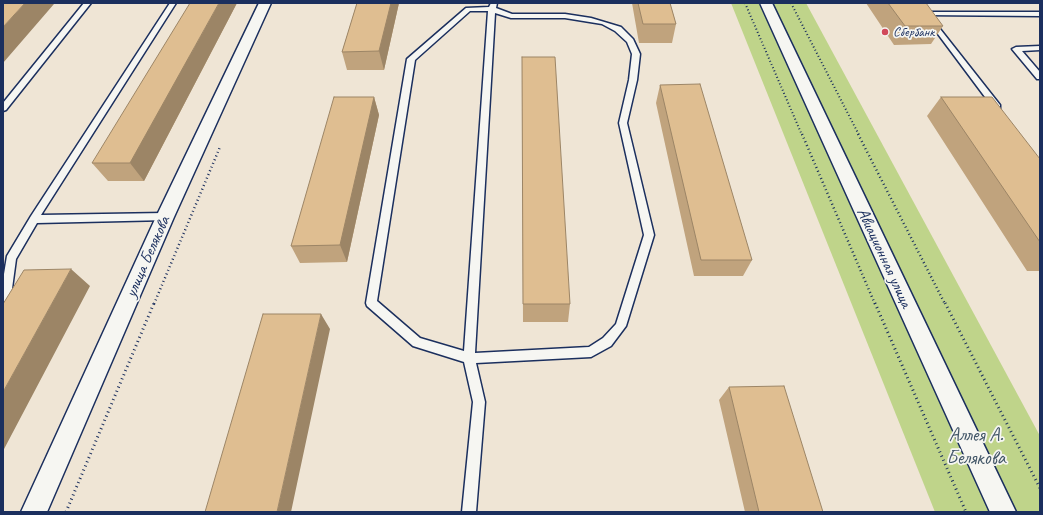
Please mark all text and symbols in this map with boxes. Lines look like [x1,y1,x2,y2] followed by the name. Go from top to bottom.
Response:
[893,24,934,40] place label: Сбербанк
[880,27,890,37] marker: Сбербанк
[852,205,916,311] street label: Авиационная улица
[121,213,175,301] street label: улица Белякова
[947,424,1005,471] park label: Аллея А. Белякова

